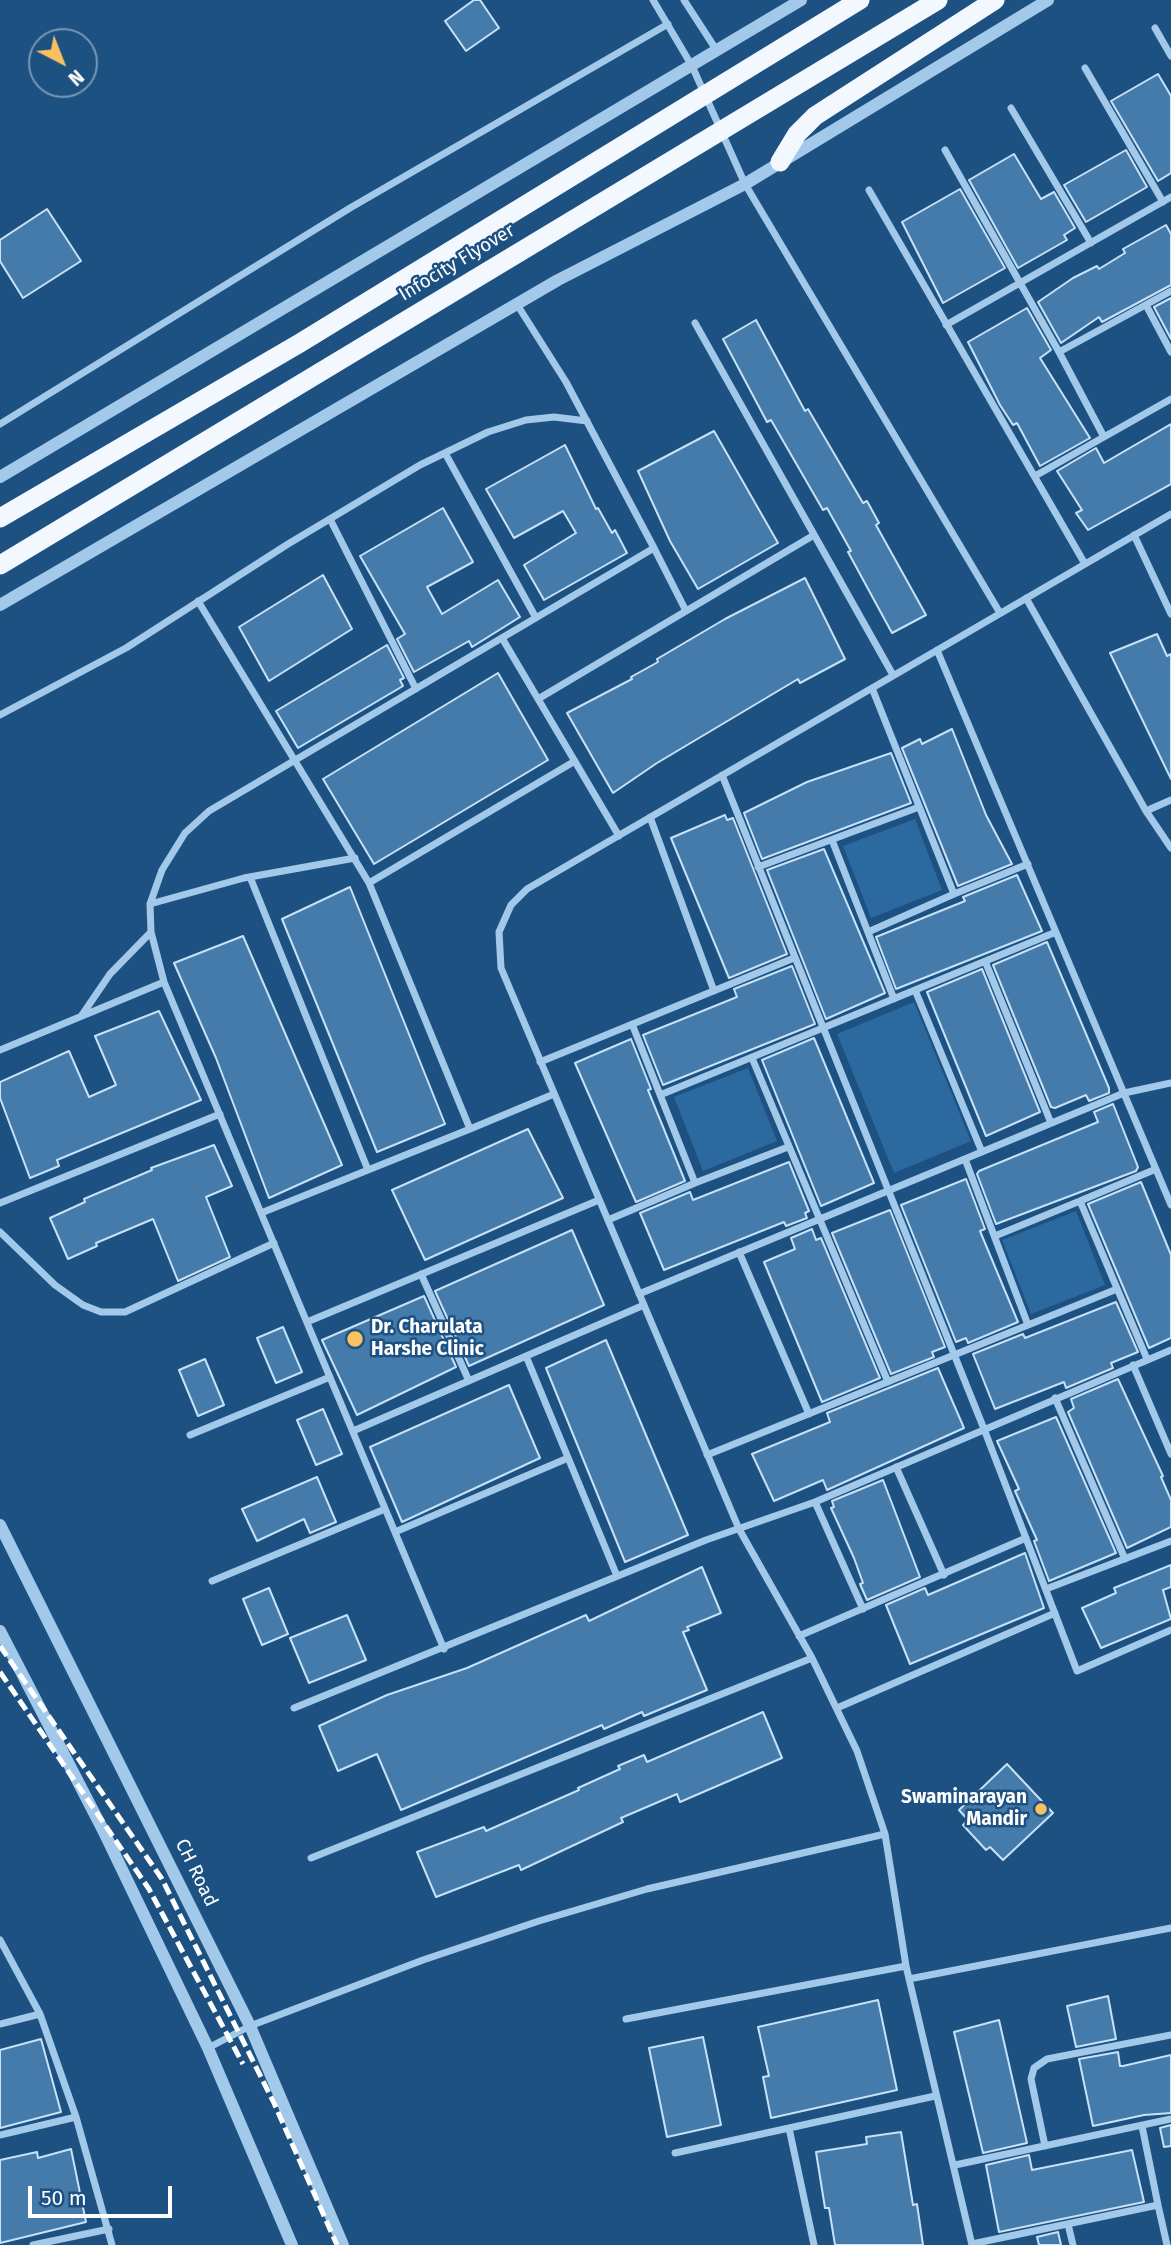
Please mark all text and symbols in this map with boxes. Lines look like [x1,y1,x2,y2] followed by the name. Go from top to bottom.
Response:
[28,28,98,98] north arrow
[64,65,88,90] text: N
[395,219,519,307] street label: Infocity Flyover
[371,1317,484,1361] place label: Dr. Charulata Harshe Clinic
[345,1329,365,1349] marker: Dr. Charulata Harshe Clinic
[901,1787,1027,1831] place label: Swaminarayan Mandir
[1033,1801,1049,1817] marker: Swaminarayan Mandir
[170,1835,222,1911] street label: CH Road
[32,2172,175,2216] scale bar
[41,2185,87,2211] text: 50 m

